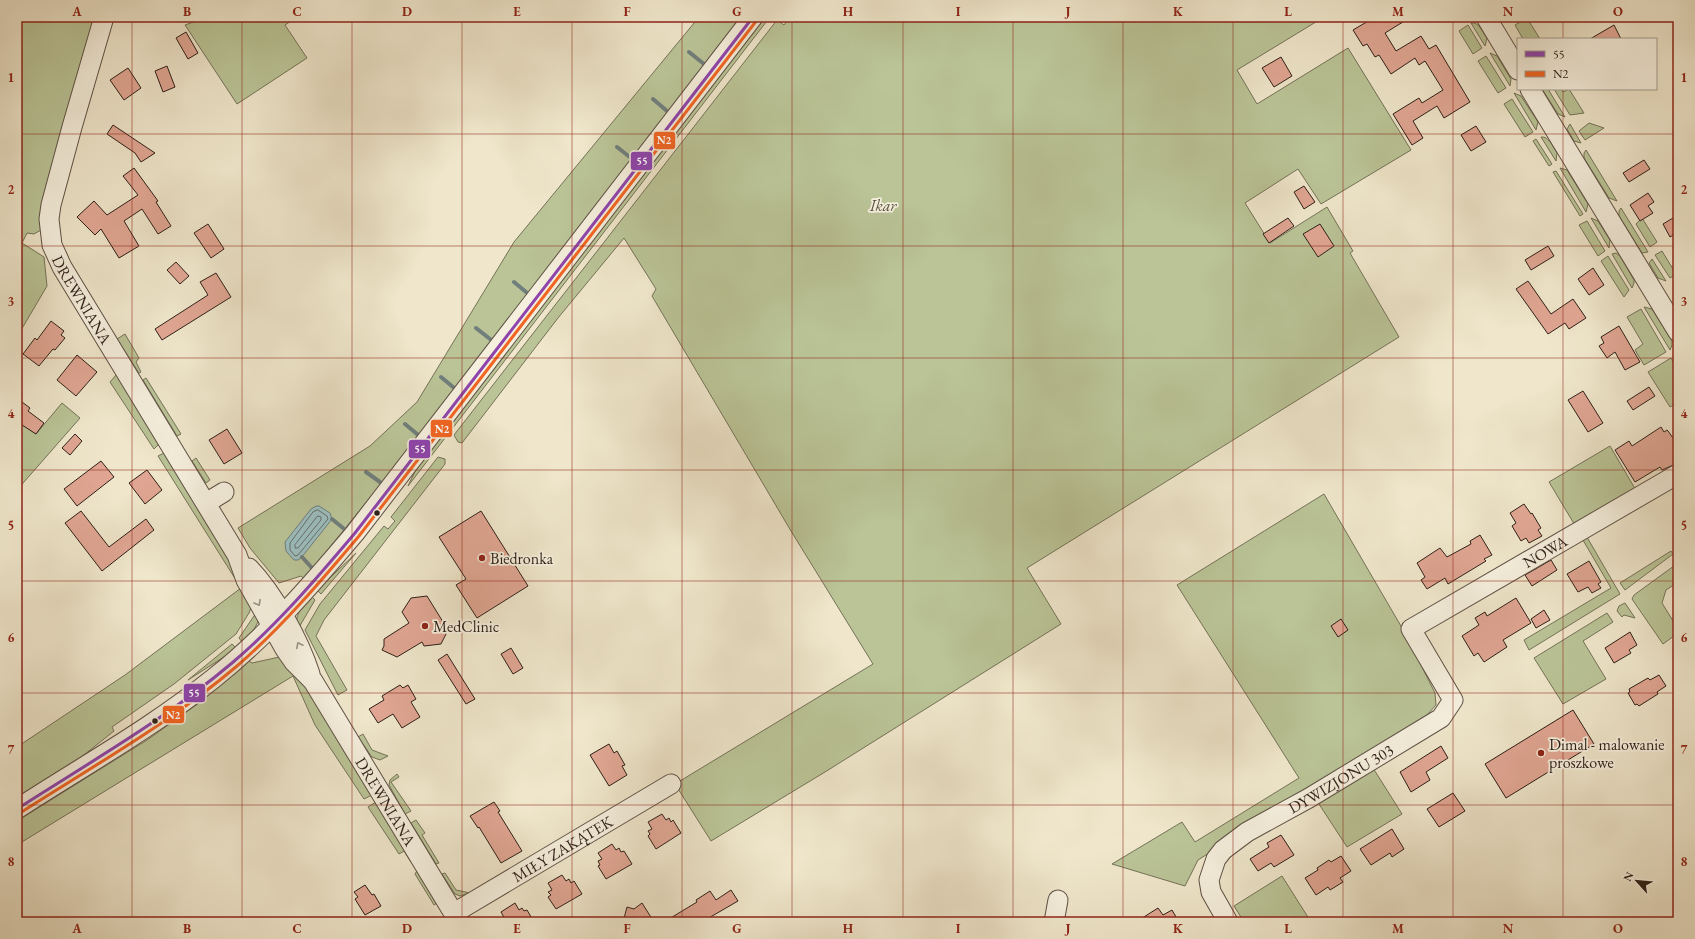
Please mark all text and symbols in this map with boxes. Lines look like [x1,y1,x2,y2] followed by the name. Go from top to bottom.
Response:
[71,3,82,20] text: A
[183,3,191,20] text: B
[292,3,302,20] text: C
[402,3,412,20] text: D
[513,3,521,20] text: E
[623,3,631,20] text: F
[732,3,742,20] text: G
[843,3,854,20] text: H
[956,3,961,20] text: I
[1064,3,1071,20] text: J
[1173,3,1184,20] text: K
[1284,3,1292,20] text: L
[1392,3,1404,20] text: M
[1503,3,1514,20] text: N
[1613,3,1623,20] text: O
[1517,38,1657,90] legend
[1553,46,1565,62] text: 55
[1553,66,1569,82] text: N2
[8,69,15,86] text: 1
[1681,69,1688,86] text: 1
[653,131,676,150] line badge: N2
[657,133,672,147] text: N2
[630,151,653,171] line badge: 55
[636,154,648,168] text: 55
[8,181,15,198] text: 2
[1681,181,1688,198] text: 2
[869,195,897,216] park label: Ikar
[48,252,117,349] street label: DREWNIANA
[8,293,15,310] text: 3
[1681,293,1688,310] text: 3
[8,405,15,422] text: 4
[1681,405,1688,422] text: 4
[430,419,453,438] line badge: N2
[435,422,450,436] text: N2
[408,439,431,459] line badge: 55
[414,442,426,456] text: 55
[372,508,382,518] unlabelled marker
[8,517,14,534] text: 5
[1681,517,1687,534] text: 5
[1519,530,1572,572] street label: NOWA
[490,548,554,569] place label: Biedronka
[477,553,487,563] marker: Biedronka
[254,599,261,606] one-way arrow
[433,616,499,637] place label: MedClinic
[420,621,430,631] marker: MedClinic
[8,629,15,646] text: 6
[1681,629,1688,646] text: 6
[296,642,304,649] one-way arrow
[183,683,206,703] line badge: 55
[188,686,200,700] text: 55
[162,705,185,724] line badge: N2
[166,708,181,722] text: N2
[150,716,160,726] unlabelled marker
[1549,734,1665,773] place label: Dimal - malowanie proszkowe
[1284,739,1397,818] street label: DYWIZJONU 303
[8,741,15,758] text: 7
[1681,741,1688,758] text: 7
[1536,748,1546,758] marker: Dimal - malowanie proszkowe
[351,753,421,850] street label: DREWNIANA
[508,810,617,887] street label: MIŁY ZAKĄTEK
[8,853,15,870] text: 8
[1681,853,1688,870] text: 8
[1617,861,1657,901] north arrow
[1620,869,1636,884] text: N
[71,920,82,937] text: A
[183,920,191,937] text: B
[292,920,302,937] text: C
[402,920,412,937] text: D
[513,920,521,937] text: E
[623,920,631,937] text: F
[732,920,742,937] text: G
[843,920,854,937] text: H
[956,920,961,937] text: I
[1064,920,1071,937] text: J
[1173,920,1184,937] text: K
[1284,920,1292,937] text: L
[1392,920,1404,937] text: M
[1503,920,1514,937] text: N
[1613,920,1623,937] text: O

